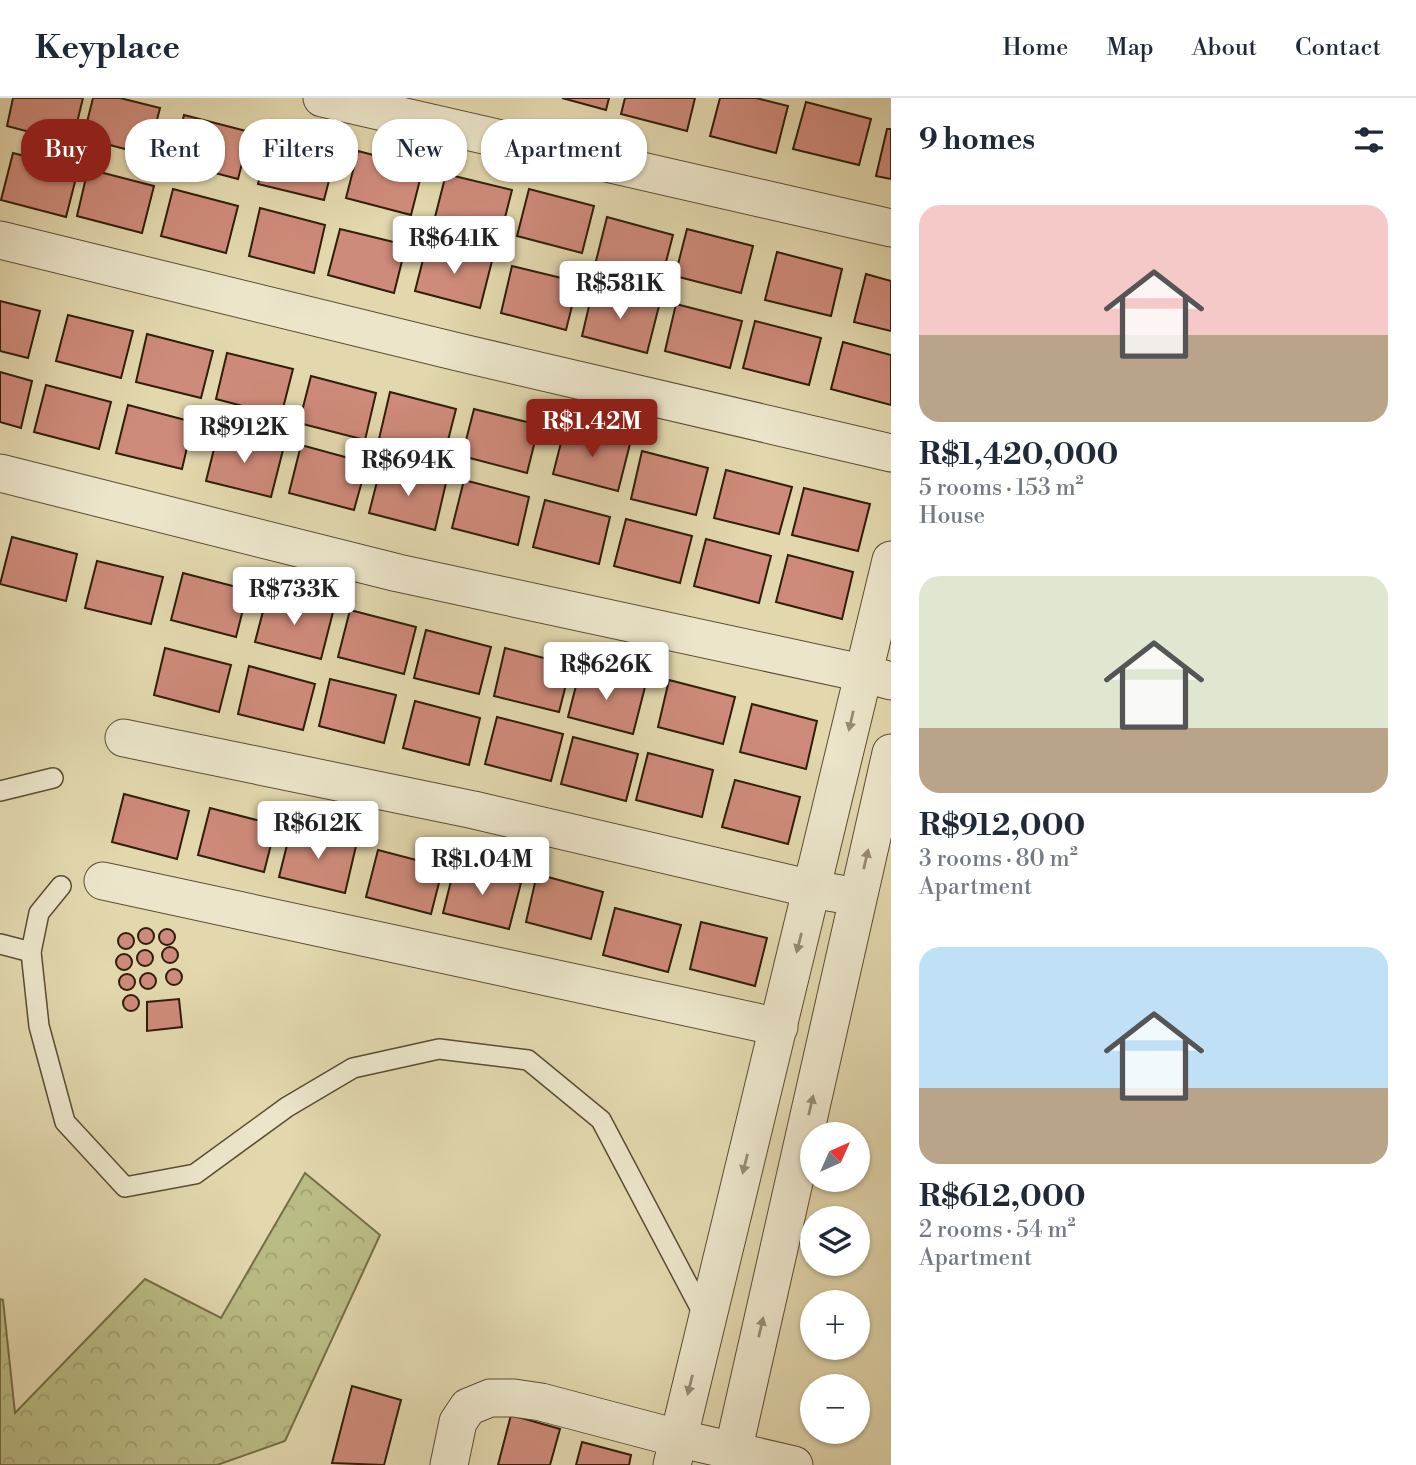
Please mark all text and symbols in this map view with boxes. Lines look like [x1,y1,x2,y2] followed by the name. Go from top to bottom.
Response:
[35,28,180,69] text: Keyplace
[1003,33,1068,63] text: Home
[1106,33,1154,63] text: Map
[1192,33,1257,63] text: About
[1295,33,1381,63] text: Contact
[21,119,111,182] chip: Buy
[125,119,225,182] chip: Rent
[239,119,358,182] chip: Filters
[372,119,467,182] chip: New
[481,119,647,182] chip: Apartment
[919,121,1035,159] text: 9 homes
[1350,121,1388,159] icon: filters
[397,216,511,276] pin: R$641K
[409,225,499,253] text: R$641K
[1091,251,1217,377] icon: home
[563,262,677,321] pin: R$581K
[576,270,664,298] text: R$581K
[527,400,657,459] pin: R$1.42M
[187,406,301,465] pin: R$912K
[542,408,642,436] text: R$1.42M
[200,414,288,442] text: R$912K
[919,436,1118,474] text: R$1,420,000
[351,438,465,498] pin: R$694K
[361,447,455,475] text: R$694K
[919,474,1084,502] text: 5 rooms · 153 m²
[919,502,985,530] text: House
[237,568,351,627] pin: R$733K
[249,576,339,604] text: R$733K
[1091,622,1217,748] icon: home
[549,642,663,702] pin: R$626K
[560,651,652,679] text: R$626K
[845,711,856,733] one-way arrow
[261,802,375,861] pin: R$612K
[919,807,1085,845] text: R$912,000
[273,810,363,838] text: R$612K
[417,838,547,897] pin: R$1.04M
[919,845,1078,873] text: 3 rooms · 80 m²
[431,846,533,874] text: R$1.04M
[861,848,872,870] one-way arrow
[919,873,1032,901] text: Apartment
[793,932,804,954] one-way arrow
[1091,993,1217,1119] icon: home
[806,1094,817,1116] one-way arrow
[800,1122,870,1192] north arrow
[800,1122,870,1444] map controls
[739,1153,750,1175] one-way arrow
[919,1178,1086,1216] text: R$612,000
[800,1206,870,1276] button: layers
[919,1216,1076,1244] text: 2 rooms · 54 m²
[919,1244,1032,1272] text: Apartment
[800,1290,870,1360] button: +
[756,1316,767,1338] one-way arrow
[684,1374,695,1396] one-way arrow
[800,1374,870,1444] button: −

